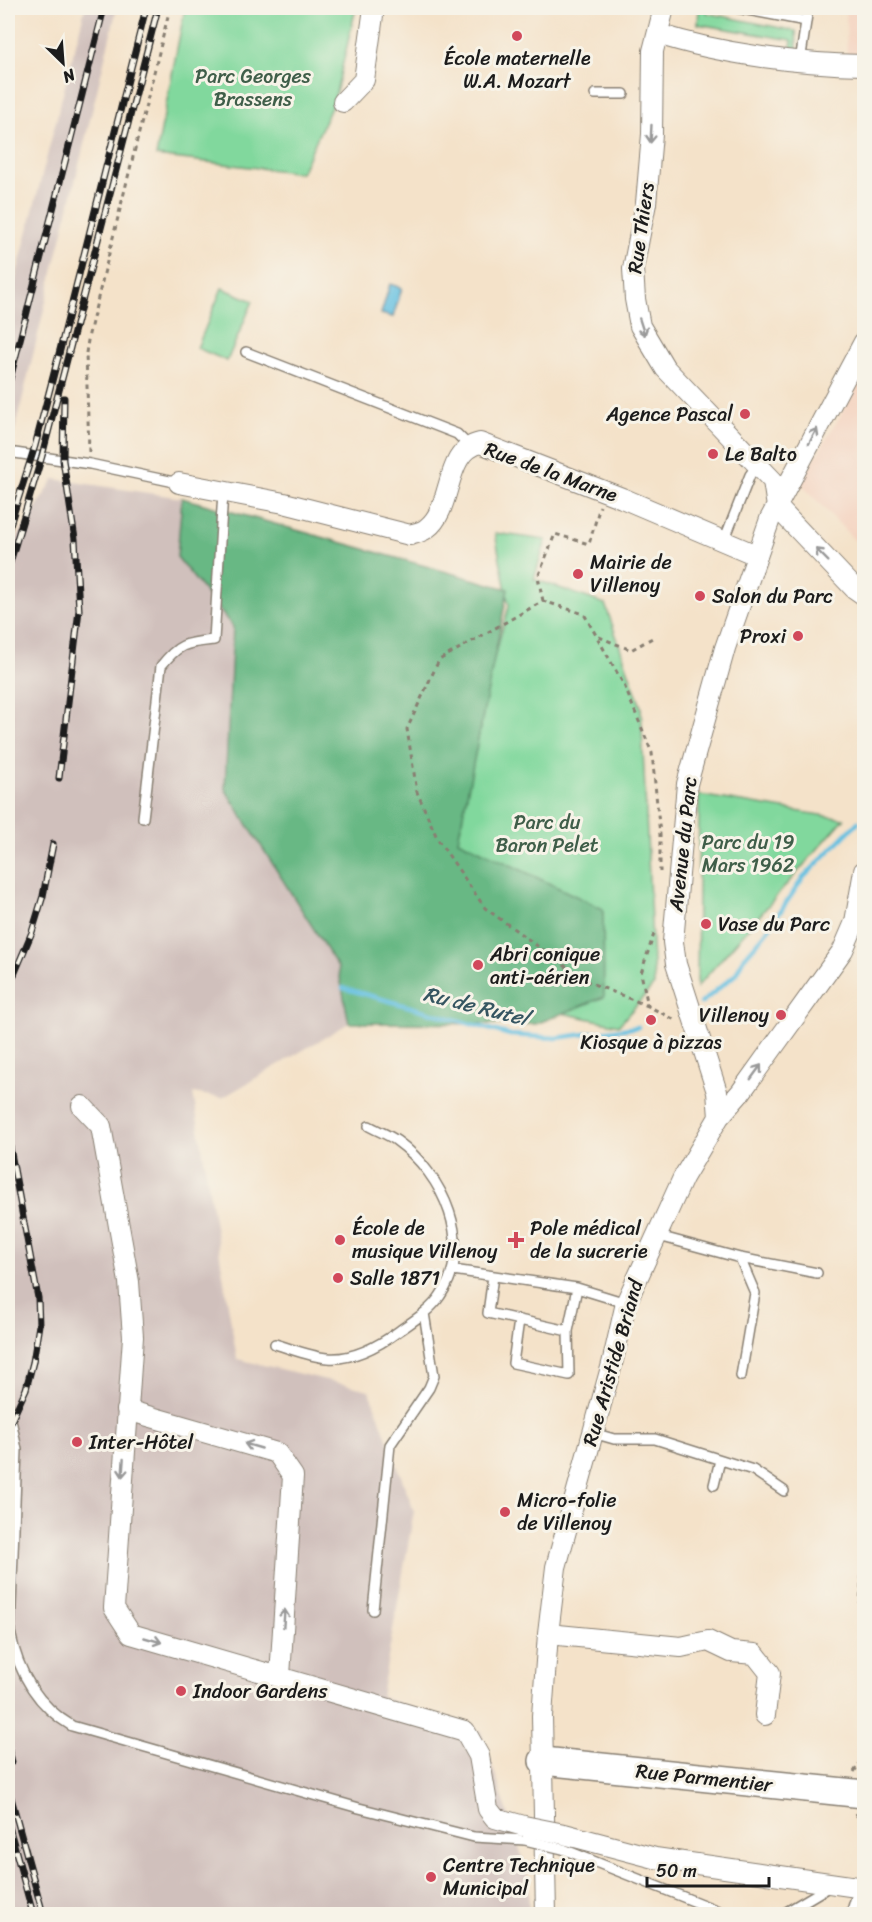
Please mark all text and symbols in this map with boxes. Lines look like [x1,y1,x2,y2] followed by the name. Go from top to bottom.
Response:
[510,29,524,43] marker: École maternelle W.A. Mozart
[33,33,93,93] north arrow
[443,41,591,99] place label: École maternelle W.A. Mozart
[195,59,312,117] park label: Parc Georges Brassens
[57,60,81,92] text: N
[646,124,657,144] one-way arrow
[617,179,665,276] street label: Rue Thiers
[637,317,648,335] one-way arrow
[605,397,733,432] place label: Agence Pascal
[738,407,752,421] marker: Agence Pascal
[808,428,819,446] one-way arrow
[479,432,623,512] street label: Rue de la Marne
[725,437,797,472] place label: Le Balto
[706,447,720,461] marker: Le Balto
[590,545,672,603] place label: Mairie de Villenoy
[814,548,829,563] one-way arrow
[571,567,585,581] marker: Mairie de Villenoy
[712,579,833,614] place label: Salon du Parc
[693,589,707,603] marker: Salon du Parc
[740,619,787,654] place label: Proxi
[791,629,805,643] marker: Proxi
[658,775,708,914] street label: Avenue du Parc
[495,805,599,863] park label: Parc du Baron Pelet
[702,825,795,883] park label: Parc du 19 Mars 1962
[718,907,830,942] place label: Vase du Parc
[699,917,713,931] marker: Vase du Parc
[489,937,600,995] place label: Abri conique anti-aérien
[471,958,485,972] marker: Abri conique anti-aérien
[420,975,537,1039] water label: Ru de Rutel
[699,998,770,1033] place label: Villenoy
[774,1008,788,1022] marker: Villenoy
[644,1013,658,1027] marker: Kiosque à pizzas
[580,1025,723,1060] place label: Kiosque à pizzas
[749,1064,762,1080] one-way arrow
[352,1211,498,1269] place label: École de musique Villenoy
[530,1211,648,1269] place label: Pole médical de la sucrerie
[507,1231,525,1249] marker: Pole médical de la sucrerie
[333,1233,347,1247] marker: École de musique Villenoy
[350,1261,440,1296] place label: Salle 1871
[331,1271,345,1285] marker: Salle 1871
[573,1274,654,1450] street label: Rue Aristide Briand
[88,1425,195,1460] place label: Inter-Hôtel
[70,1435,84,1449] marker: Inter-Hôtel
[244,1440,263,1451] one-way arrow
[117,1458,128,1477] one-way arrow
[517,1483,617,1541] place label: Micro-folie de Villenoy
[498,1505,512,1519] marker: Micro-folie de Villenoy
[278,1608,289,1628] one-way arrow
[143,1635,162,1647] one-way arrow
[192,1674,328,1709] place label: Indoor Gardens
[174,1684,188,1698] marker: Indoor Gardens
[634,1753,776,1803] street label: Rue Parmentier
[443,1848,595,1906] place label: Centre Technique Municipal
[647,1850,768,1888] scale bar
[656,1855,697,1887] text: 50 m
[424,1870,438,1884] marker: Centre Technique Municipal

